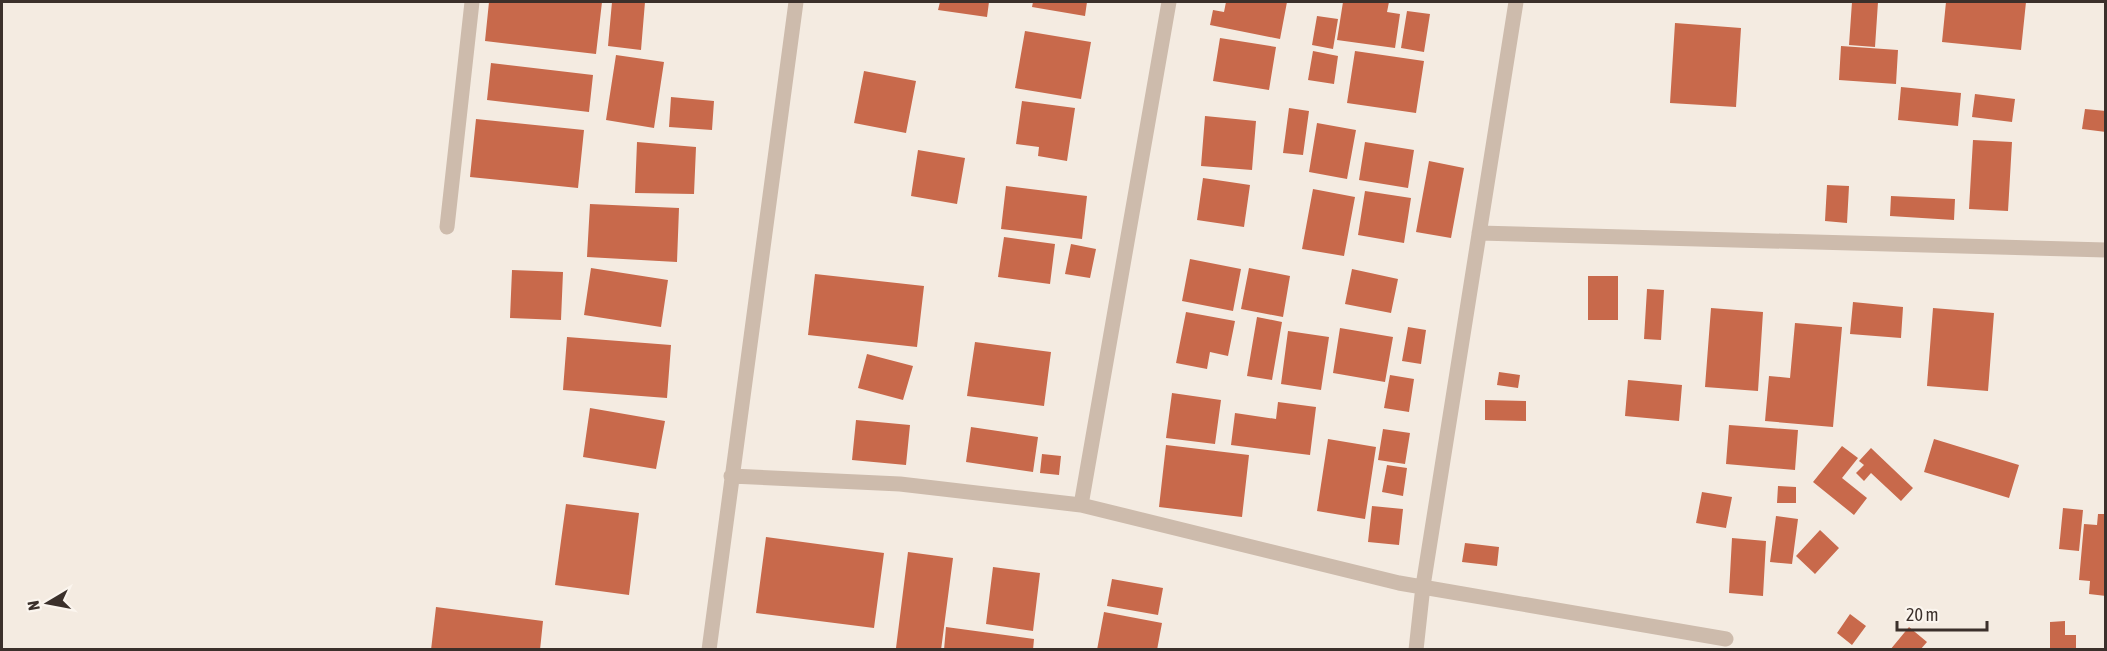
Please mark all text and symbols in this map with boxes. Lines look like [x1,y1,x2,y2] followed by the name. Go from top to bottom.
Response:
[18,573,78,633] north arrow
[1897,594,1987,632] scale bar
[24,599,43,612] text: N
[1906,604,1938,625] text: 20 m

